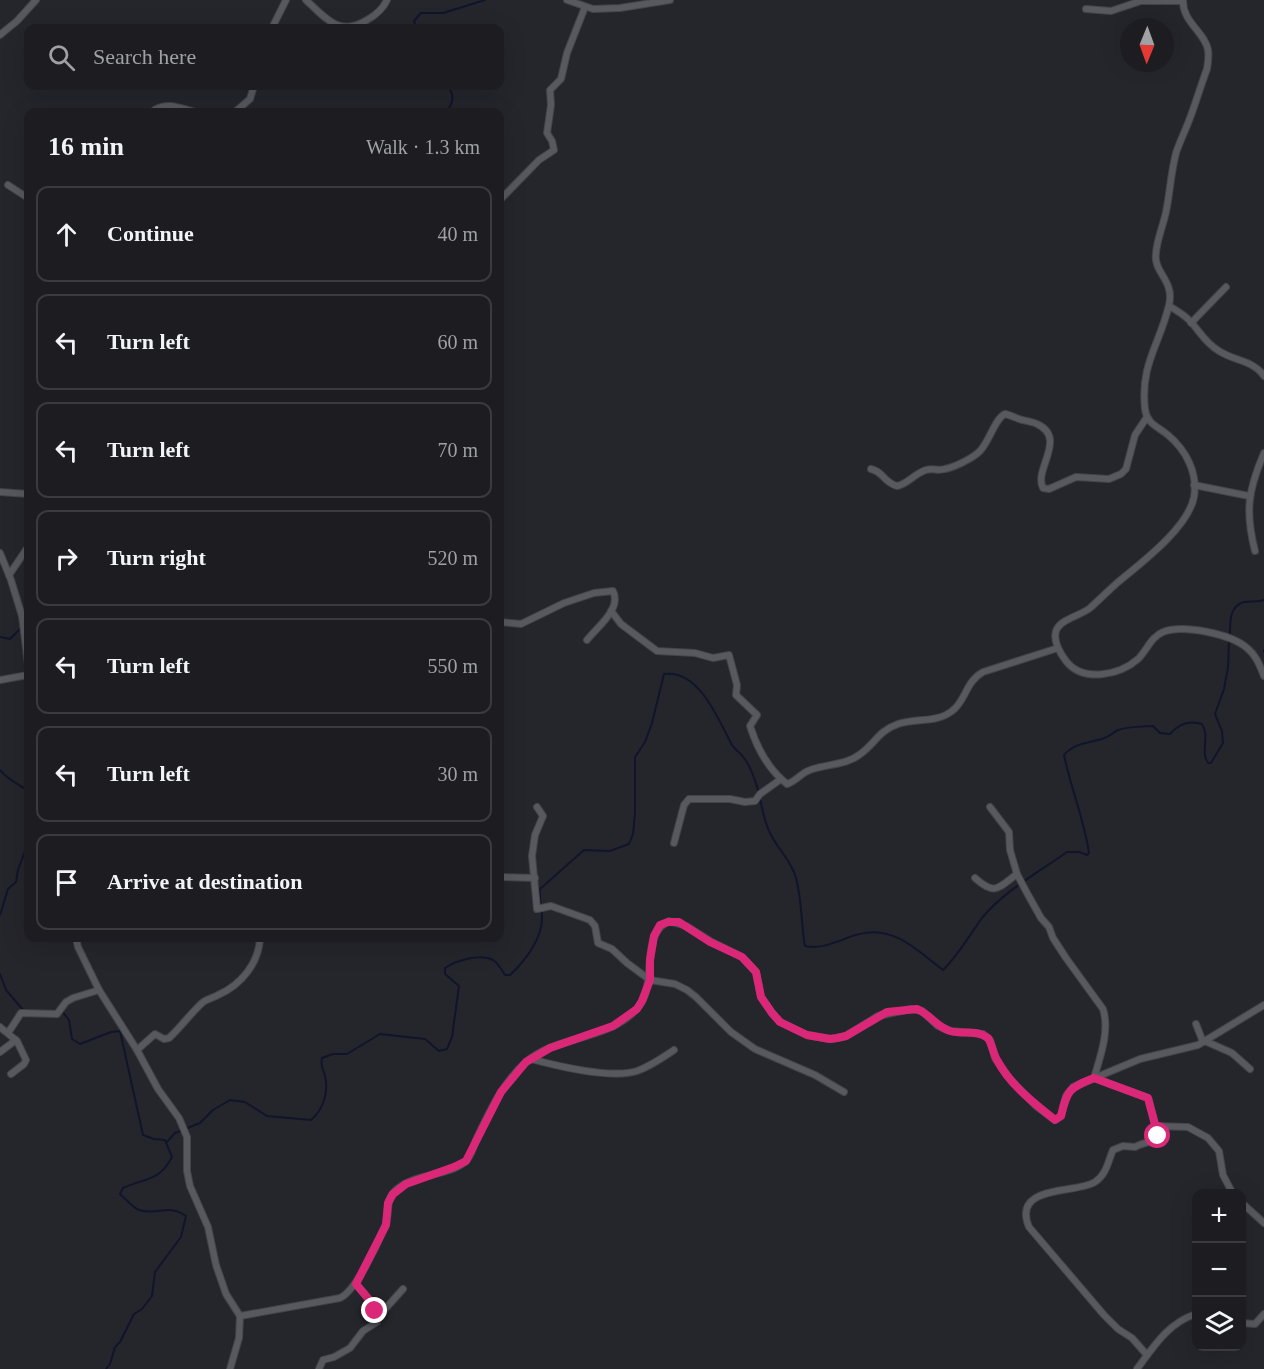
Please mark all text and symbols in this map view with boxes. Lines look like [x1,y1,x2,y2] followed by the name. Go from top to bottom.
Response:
[1120,18,1174,72] north arrow
[24,24,504,90] search box
[45,41,78,74] icon: search
[93,44,196,69] text: Search here
[48,132,124,161] text: 16 min
[366,136,480,158] text: Walk · 1.3 km
[50,218,83,251] icon: ahead
[107,221,194,246] text: Continue
[437,223,478,245] text: 40 m
[50,326,83,359] icon: left
[107,329,190,354] text: Turn left
[437,331,478,353] text: 60 m
[50,434,83,467] icon: left
[107,437,190,462] text: Turn left
[437,439,478,461] text: 70 m
[50,542,83,575] icon: right
[107,545,206,570] text: Turn right
[427,547,478,569] text: 520 m
[50,650,83,683] icon: left
[107,653,190,678] text: Turn left
[427,655,478,677] text: 550 m
[50,758,83,791] icon: left
[107,761,190,786] text: Turn left
[437,763,478,785] text: 30 m
[50,866,83,899] icon: arrive
[107,869,303,894] text: Arrive at destination
[1144,1122,1170,1148] route start
[1192,1189,1246,1351] map controls
[1192,1189,1246,1243] button: +
[1192,1243,1246,1297] button: −
[361,1297,387,1323] route end
[1192,1297,1246,1351] button: layers

